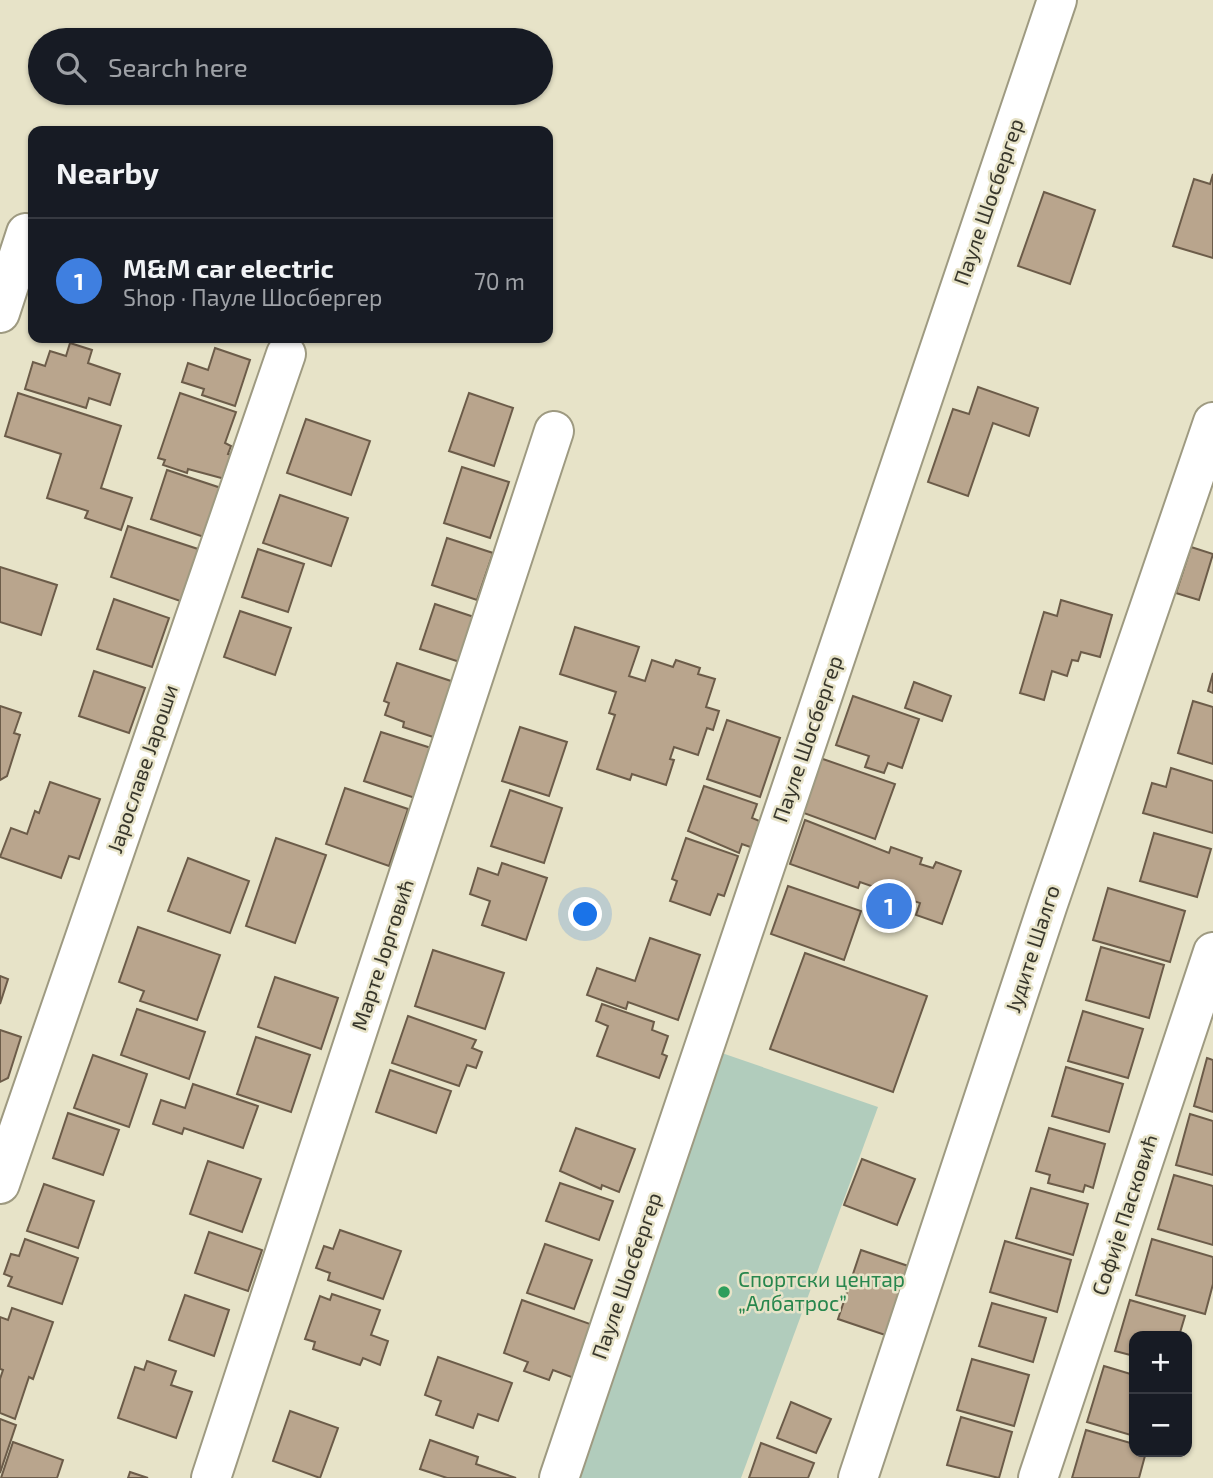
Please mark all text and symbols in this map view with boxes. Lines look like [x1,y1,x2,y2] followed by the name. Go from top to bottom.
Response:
[28,28,553,105] search box
[52,48,90,86] icon: search
[108,51,248,82] text: Search here
[947,115,1029,288] street label: Пауле Шосбергер
[56,154,159,190] text: Nearby
[123,252,334,283] text: M&M car electric
[74,267,84,295] text: 1
[474,267,525,295] text: 70 m
[123,283,382,311] text: Shop · Пауле Шосбергер
[766,652,848,825] street label: Пауле Шосбергер
[101,681,182,856] street label: Јарославе Јароши
[345,876,418,1033] street label: Марте Јорговић
[866,880,912,932] pin: 1
[999,882,1065,1016] street label: Јудите Шалго
[568,897,602,931] your location
[1086,1131,1162,1299] street label: Софије Пасковић
[585,1189,667,1362] street label: Пауле Шосбергер
[738,1266,905,1315] place label: Спортски центар „Албатрос”
[716,1284,732,1300] marker: Спортски центар „Албатрос”
[1129,1331,1192,1457] map controls
[1129,1331,1192,1394] button: +
[1129,1394,1192,1457] button: −

